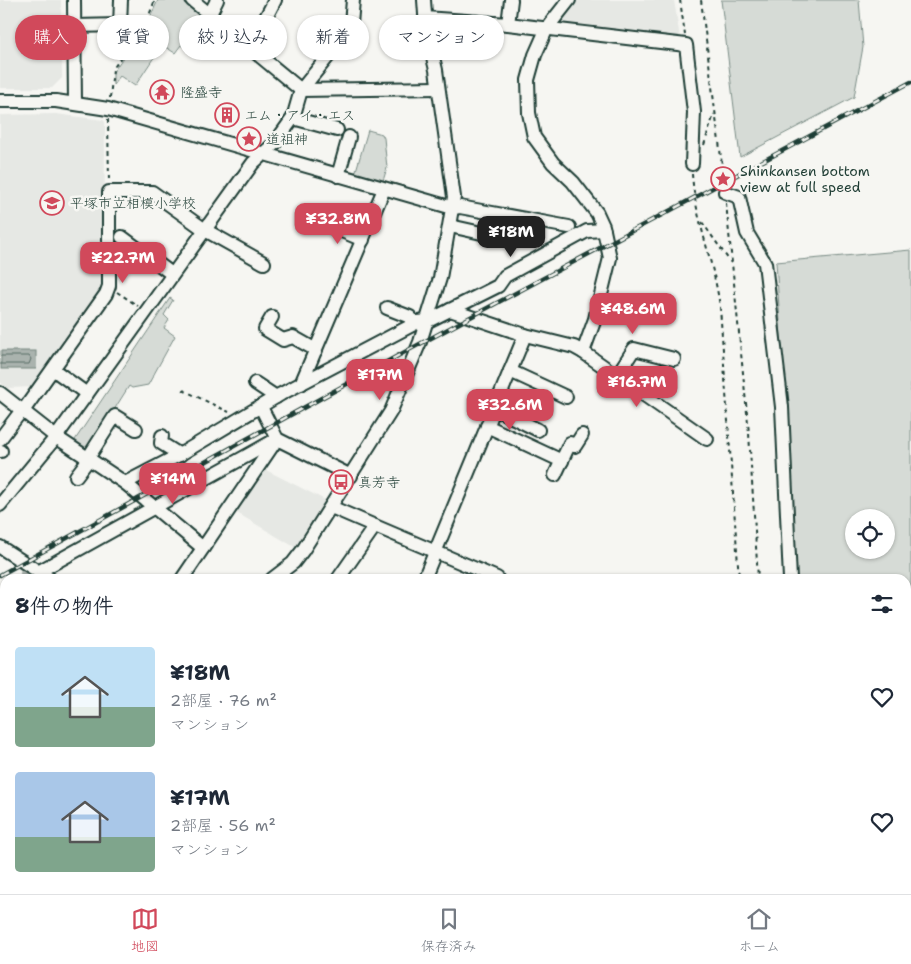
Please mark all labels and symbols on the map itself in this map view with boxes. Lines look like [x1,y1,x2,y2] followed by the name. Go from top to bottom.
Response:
[149,79,175,105] temple icon: 隆盛寺
[180,83,222,101] place label: 隆盛寺
[214,102,240,128] building icon: エム・アイ・エス
[244,106,355,124] place label: エム・アイ・エス
[236,126,262,152] place icon: 道祖神
[266,130,308,148] place label: 道祖神
[740,162,870,196] place label: Shinkansen bottom view at full speed
[710,166,736,192] place icon: Shinkansen bottom view at full speed
[39,190,65,216] school or university icon: 平塚市立相模小学校
[70,194,196,212] place label: 平塚市立相模小学校
[297,202,379,245] pin: ¥32.8M
[481,216,541,258] pin: ¥18M
[82,242,164,284] pin: ¥22.7M
[592,292,674,335] pin: ¥48.6M
[350,358,410,401] pin: ¥17M
[596,366,678,408] pin: ¥16.7M
[469,388,551,431] pin: ¥32.6M
[143,462,203,505] pin: ¥14M
[328,469,354,495] bus stop icon: 真芳寺
[358,473,400,491] place label: 真芳寺

